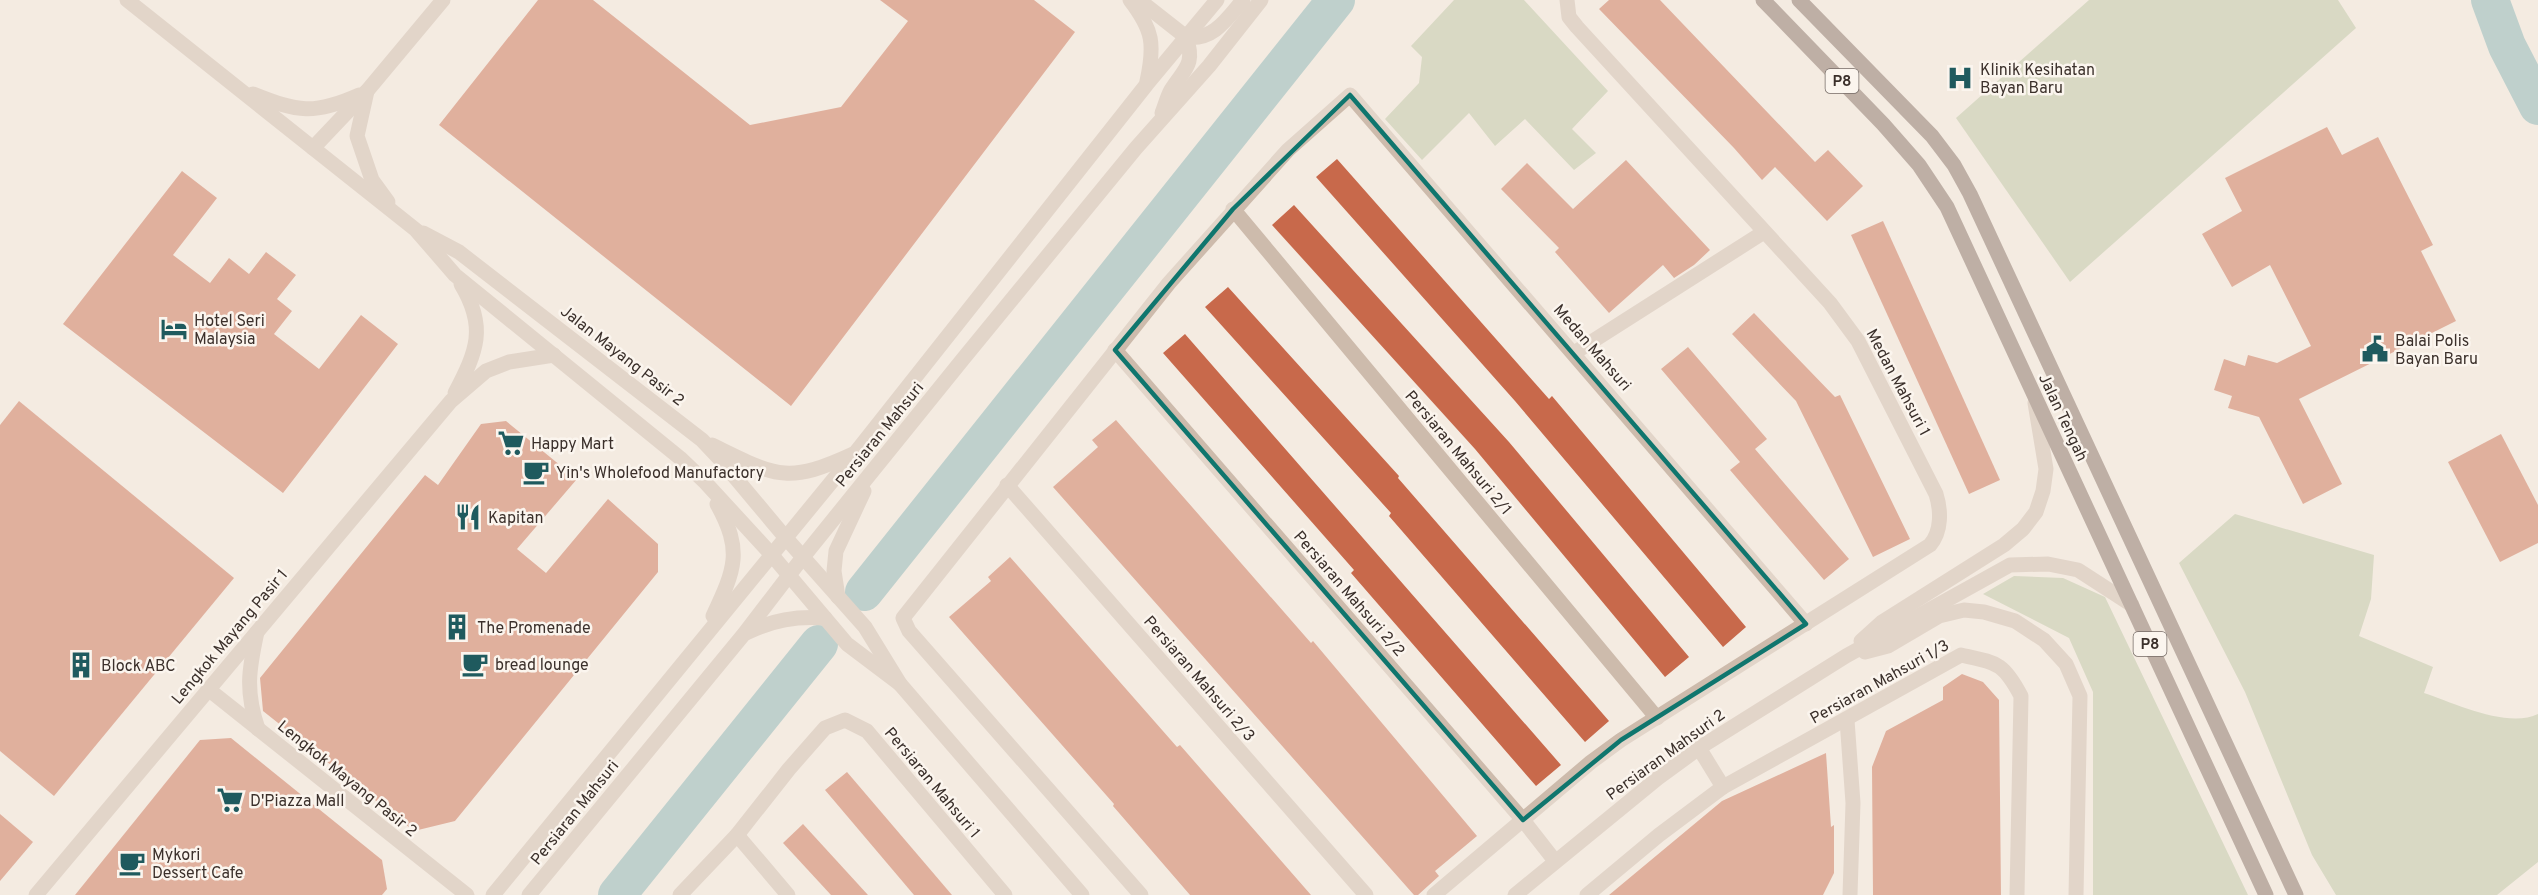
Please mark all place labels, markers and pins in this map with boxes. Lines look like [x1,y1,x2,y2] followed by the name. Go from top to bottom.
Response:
[1980,61,2095,99] place label: Klinik Kesihatan Bayan Baru
[1945,63,1975,93] hospital icon: Klinik Kesihatan Bayan Baru
[194,312,265,350] place label: Hotel Seri Malaysia
[159,314,189,344] hotel icon: Hotel Seri Malaysia
[2395,332,2478,370] place label: Balai Polis Bayan Baru
[2360,334,2390,364] public building icon: Balai Polis Bayan Baru
[496,428,526,458] supermarket icon: Happy Mart
[531,435,614,455] place label: Happy Mart
[521,457,551,487] cafe icon: Yin's Wholefood Manufactory
[556,464,764,484] place label: Yin's Wholefood Manufactory
[453,502,483,532] restaurant icon: Kapitan
[488,509,544,529] place label: Kapitan
[442,612,472,642] building icon: The Promenade
[477,619,591,639] place label: The Promenade
[460,649,490,679] cafe icon: bread lounge
[66,650,96,680] building icon: Block ABC
[495,656,589,676] place label: bread lounge
[101,657,176,677] place label: Block ABC
[215,785,245,815] supermarket icon: D'Piazza Mall
[250,792,344,812] place label: D'Piazza Mall
[152,846,243,884] place label: Mykori Dessert Cafe
[117,848,147,878] cafe icon: Mykori Dessert Cafe

